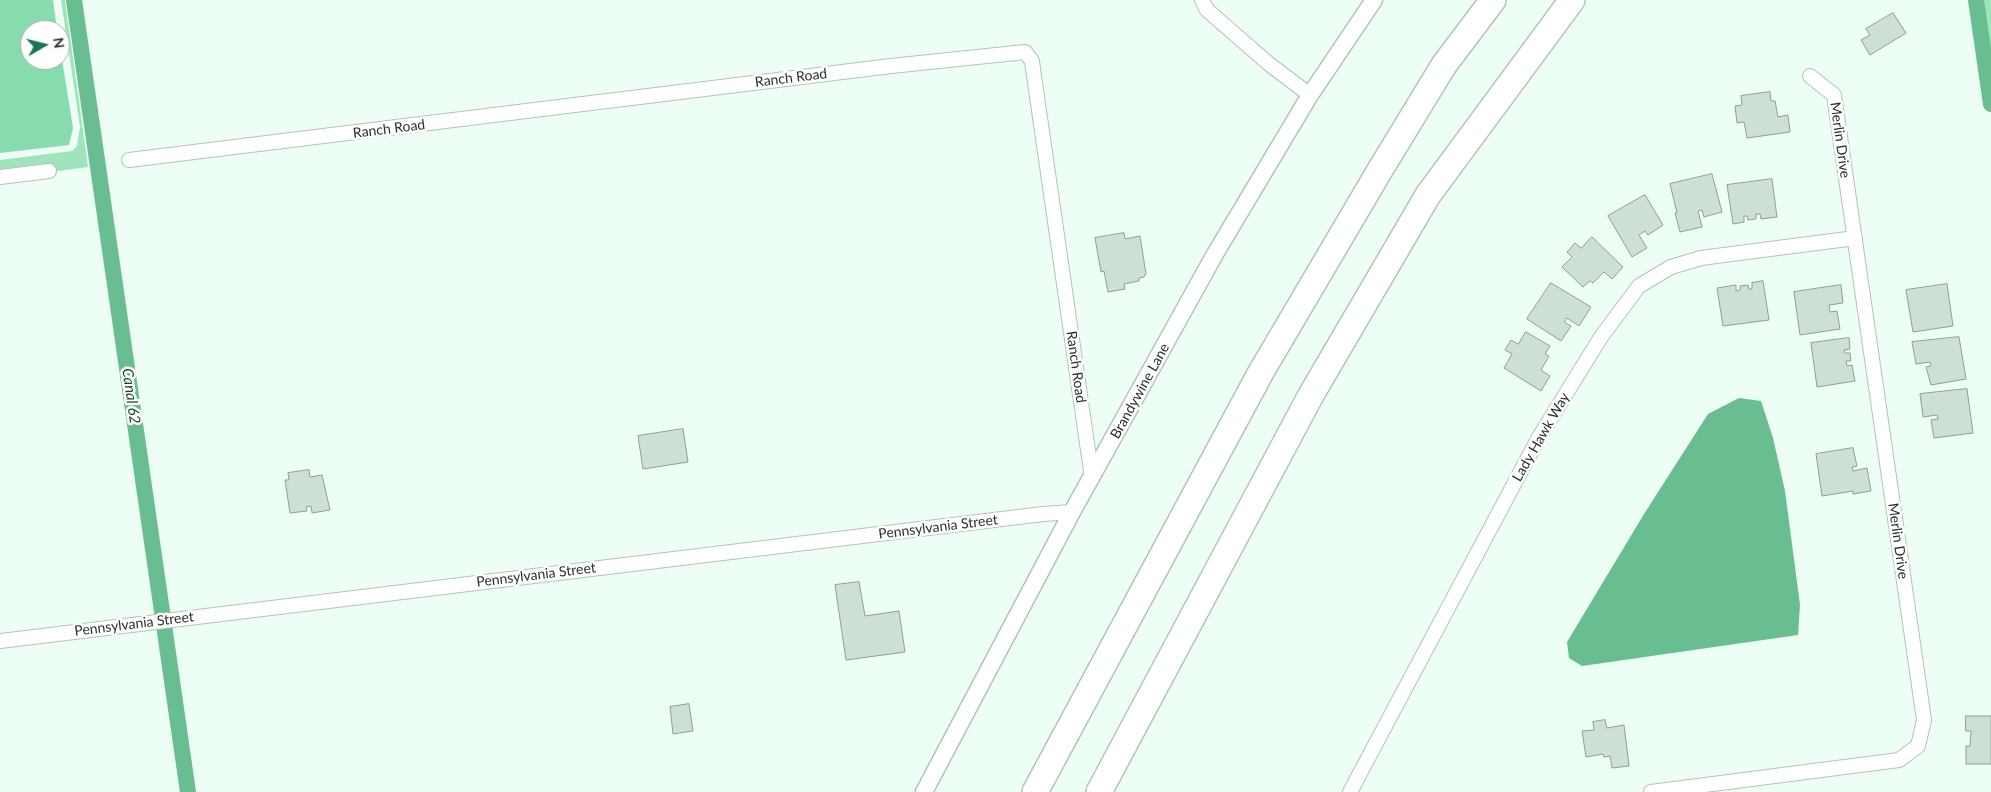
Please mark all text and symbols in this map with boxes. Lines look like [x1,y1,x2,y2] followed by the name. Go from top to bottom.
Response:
[20,20,70,70] north arrow
[50,36,69,50] text: N
[754,65,828,91] street label: Ranch Road
[1826,101,1854,179] street label: Merlin Drive
[352,116,426,142] street label: Ranch Road
[1063,330,1089,404] street label: Ranch Road
[1107,340,1173,442] street label: Brandywine Lane
[118,367,144,425] water label: Canal 62
[1509,390,1573,484] street label: Lady Hawk Way
[1884,502,1912,580] street label: Merlin Drive
[877,511,999,543] street label: Pennsylvania Street
[475,559,597,591] street label: Pennsylvania Street
[73,608,195,640] street label: Pennsylvania Street

